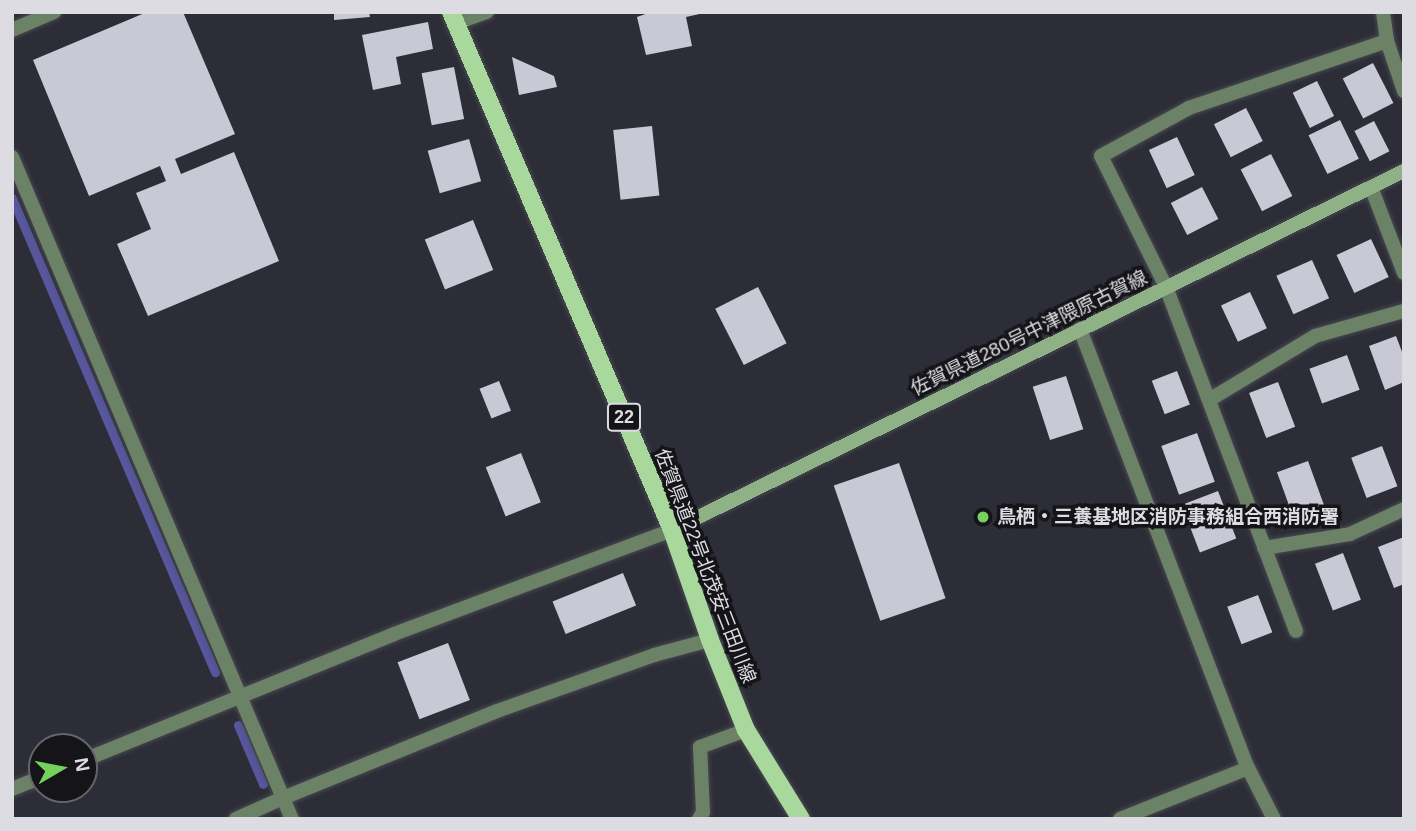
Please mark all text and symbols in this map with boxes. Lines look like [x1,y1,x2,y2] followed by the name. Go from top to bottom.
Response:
[907,266,1151,400] street label: 佐賀県道280号中津隈原古賀線
[606,402,642,432] road number: 22
[650,446,760,686] street label: 佐賀県道22号北茂安三田川線
[997,506,1339,528] place label: 鳥栖・三養基地区消防事務組合西消防署
[975,509,991,525] marker: 鳥栖・三養基地区消防事務組合西消防署
[28,733,98,803] north arrow
[71,756,94,773] text: N

